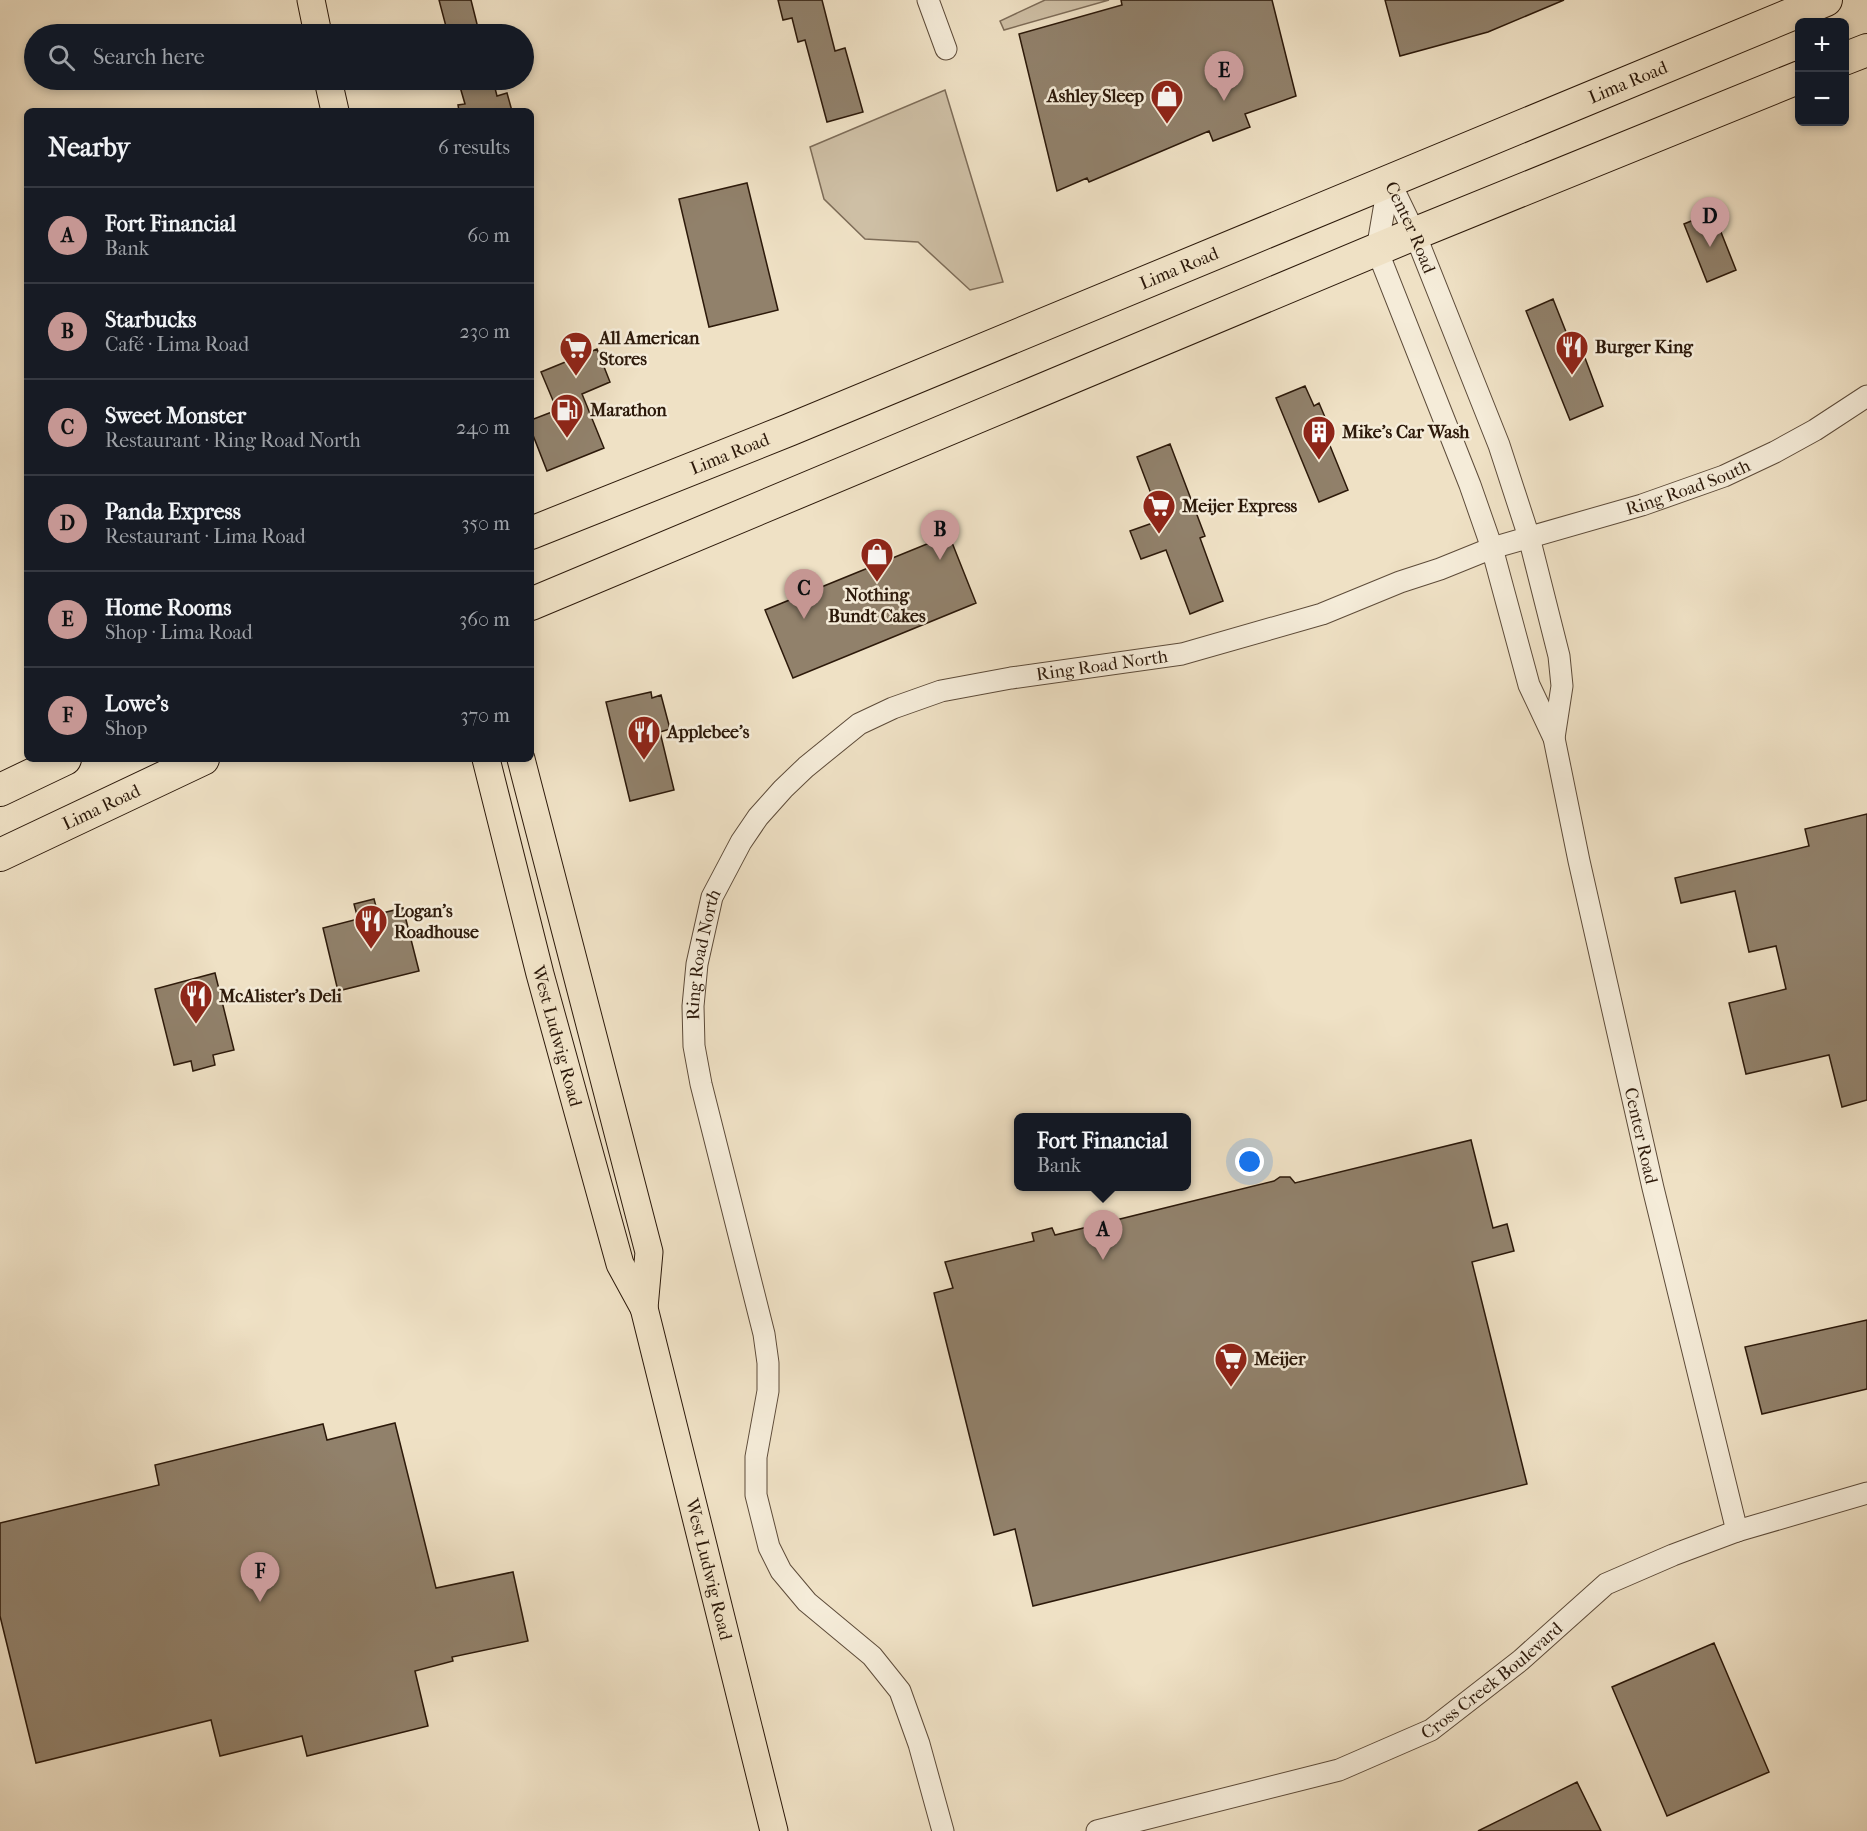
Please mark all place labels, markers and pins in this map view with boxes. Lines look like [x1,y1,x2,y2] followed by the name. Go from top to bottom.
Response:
[1204,51,1244,101] pin: E
[1149,78,1185,125] shop icon: Ashley Sleep
[1046,86,1144,107] place label: Ashley Sleep
[1690,198,1730,247] pin: D
[598,328,700,370] place label: All American Stores
[1554,329,1590,376] restaurant icon: Burger King
[558,330,594,377] supermarket icon: All American Stores
[1595,337,1694,358] place label: Burger King
[549,392,585,439] fuel station icon: Marathon
[589,400,667,421] place label: Marathon
[1301,414,1337,461] building icon: Mike's Car Wash
[1341,422,1470,443] place label: Mike's Car Wash
[1141,488,1177,535] supermarket icon: Meijer Express
[1181,496,1298,517] place label: Meijer Express
[920,510,960,560] pin: B
[859,536,895,583] shop icon: Nothing Bundt Cakes
[784,570,824,619] pin: C
[828,585,926,627] place label: Nothing Bundt Cakes
[626,714,662,761] restaurant icon: Applebee's
[666,722,750,743] place label: Applebee's
[394,901,479,943] place label: Logan's Roadhouse
[353,903,389,950] restaurant icon: Logan's Roadhouse
[178,978,214,1025] restaurant icon: McAlister's Deli
[218,986,343,1007] place label: McAlister's Deli
[1084,1210,1122,1260] pin: A
[1213,1341,1249,1388] supermarket icon: Meijer
[1253,1349,1306,1370] place label: Meijer
[240,1552,280,1602] pin: F

